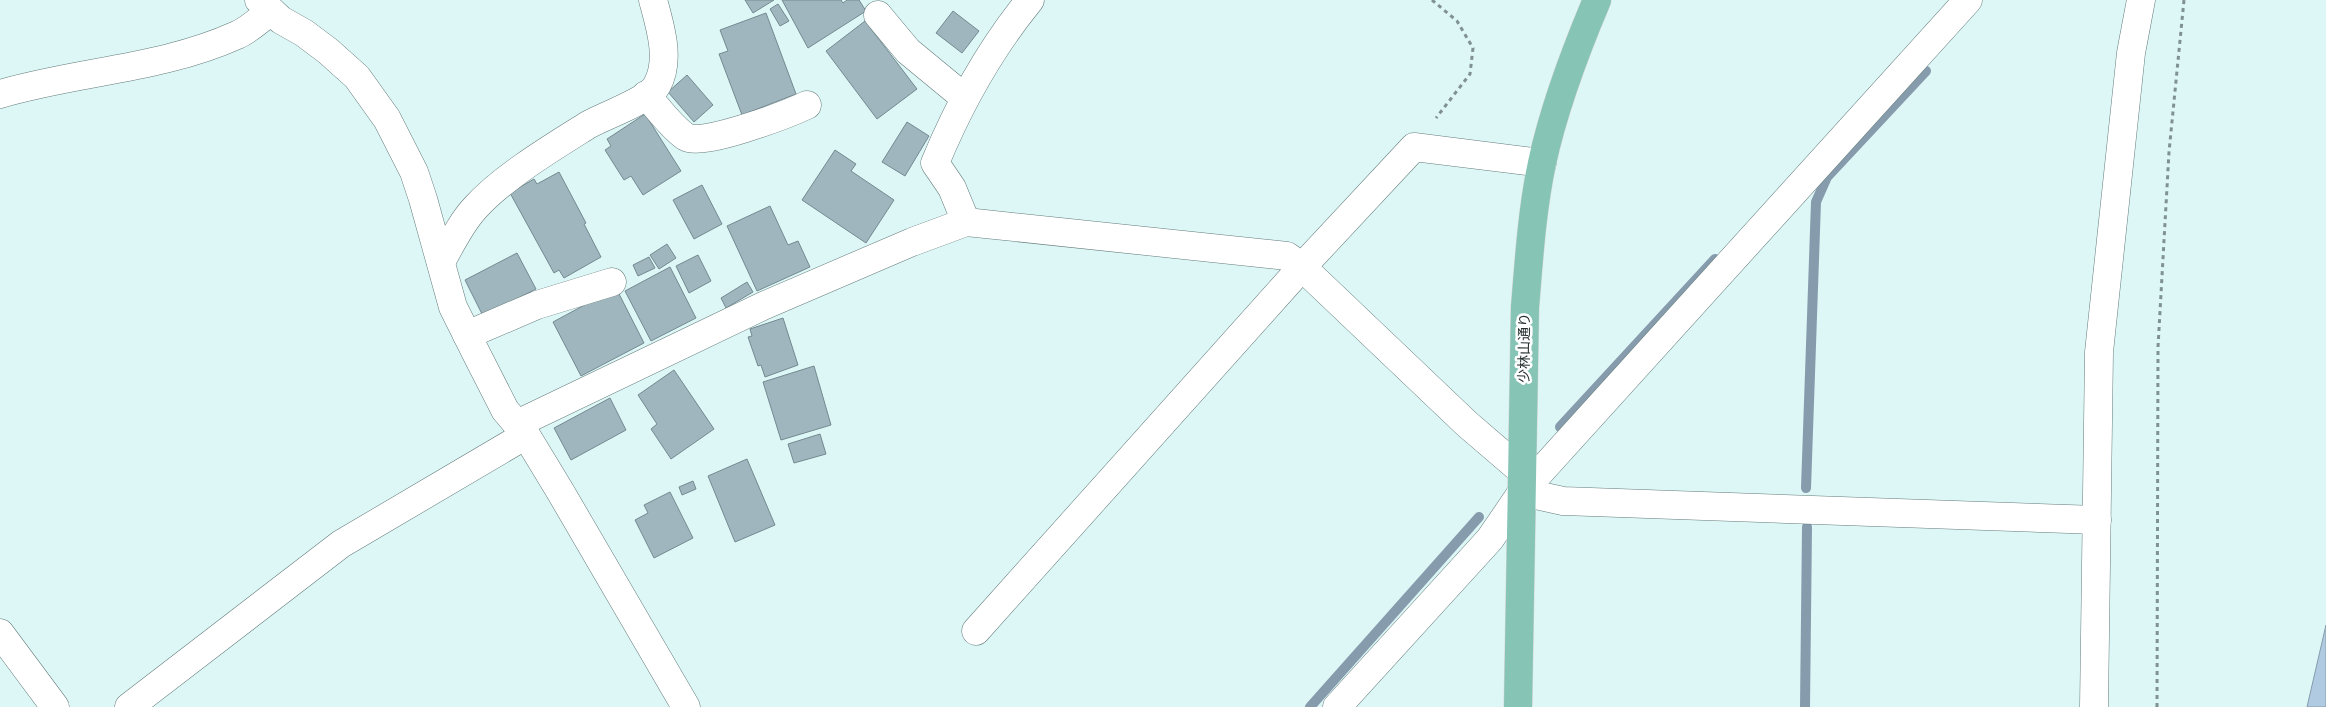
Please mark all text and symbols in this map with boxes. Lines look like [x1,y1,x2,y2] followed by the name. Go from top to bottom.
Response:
[1514,313,1533,383] street label: 少林山通り

